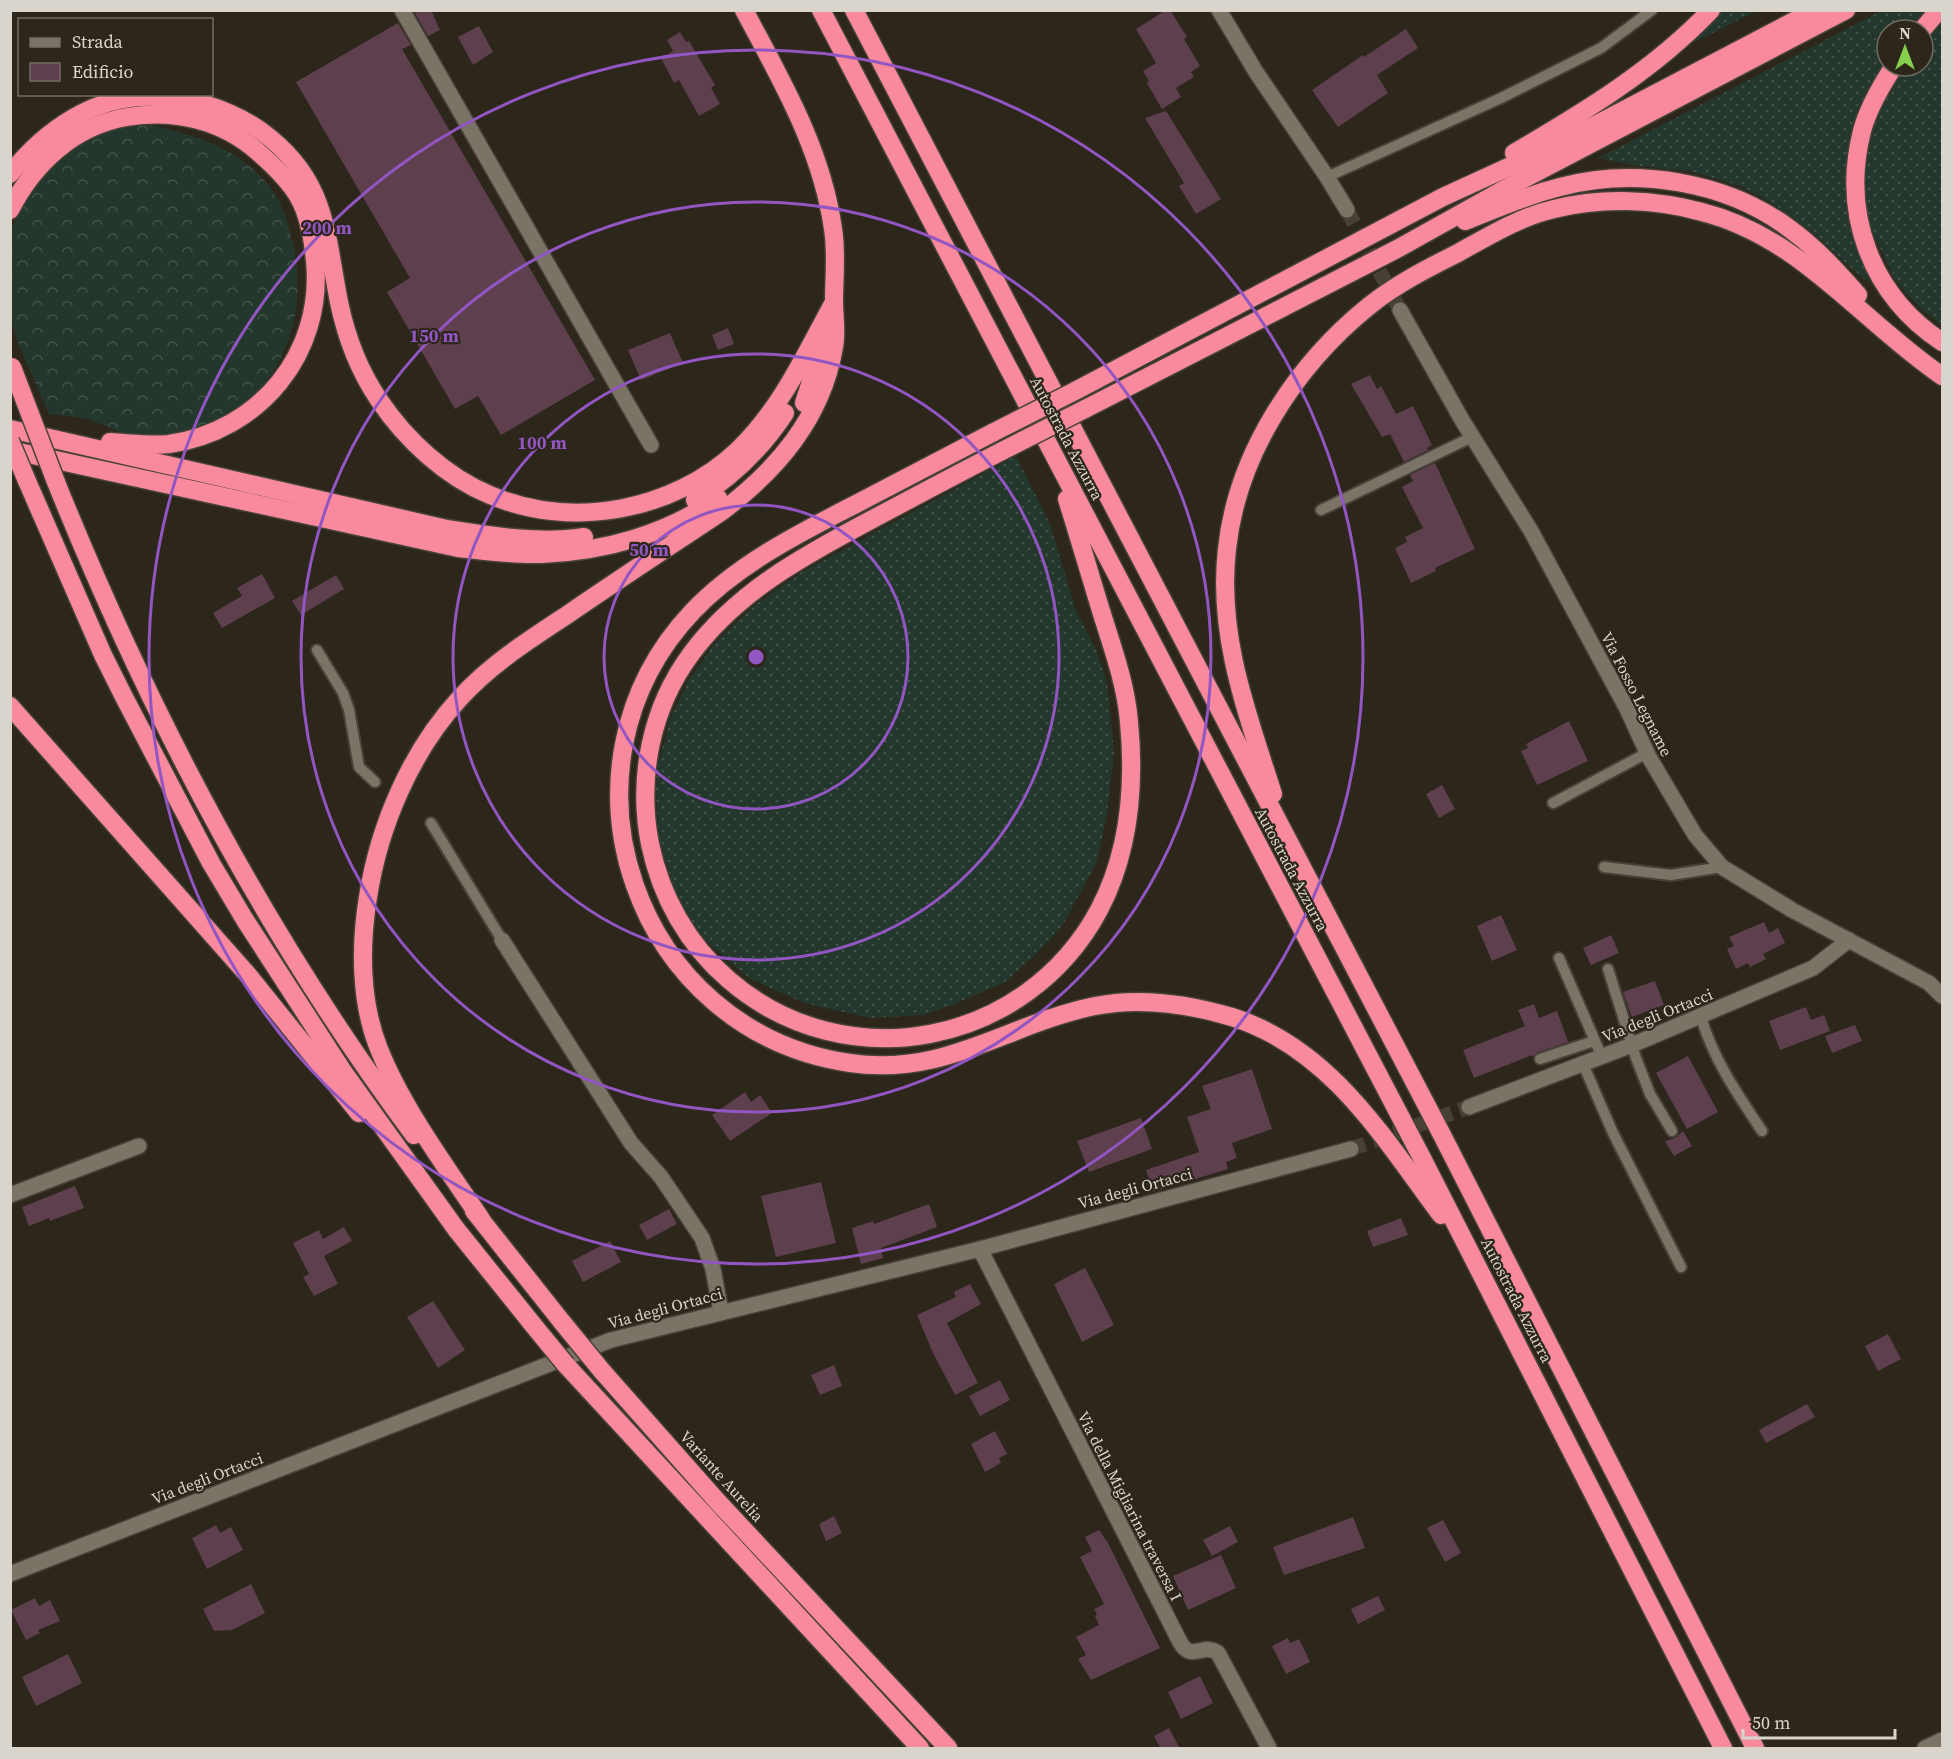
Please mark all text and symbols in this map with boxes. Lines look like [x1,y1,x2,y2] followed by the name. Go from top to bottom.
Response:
[18,18,213,96] legend
[1875,18,1935,78] north arrow
[1899,22,1911,44] text: N
[72,29,123,54] text: Strada
[72,59,133,84] text: Edificio
[302,215,352,240] text: 200 m
[409,323,459,348] text: 150 m
[1025,372,1109,505] street label: Autostrada Azzurra
[517,430,567,455] text: 100 m
[629,537,669,562] text: 50 m
[1596,628,1678,760] street label: Via Fosso Legname
[746,647,766,667] centre of rings
[1250,803,1334,936] street label: Autostrada Azzurra
[1598,983,1716,1047] street label: Via degli Ortacci
[1075,1162,1195,1214] street label: Via degli Ortacci
[1476,1234,1558,1367] street label: Autostrada Azzurra
[605,1282,725,1334] street label: Via degli Ortacci
[1072,1407,1188,1605] street label: Via della Migliarina traversa I
[675,1426,769,1527] street label: Variante Aurelia
[148,1447,266,1509] street label: Via degli Ortacci
[1743,1702,1894,1740] scale bar
[1752,1710,1790,1735] text: 50 m

